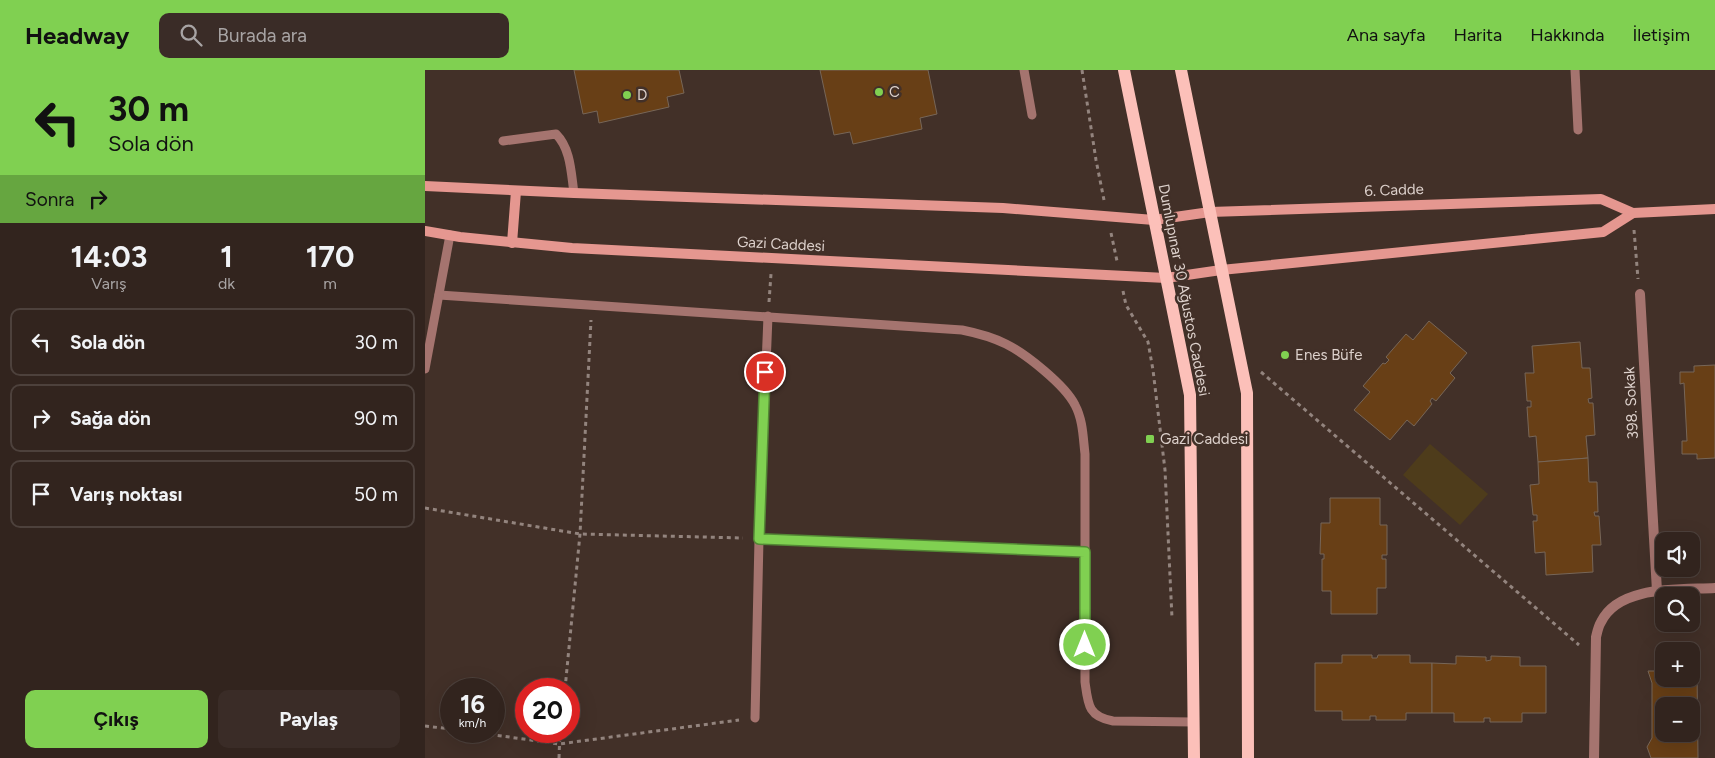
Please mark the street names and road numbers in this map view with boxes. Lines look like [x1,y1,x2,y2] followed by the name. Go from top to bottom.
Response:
[1364,180,1424,200] street label: 6. Cadde
[1155,182,1213,398] street label: Dumlupınar 30 Ağustos Caddesi
[736,233,826,255] street label: Gazi Caddesi
[1620,366,1642,440] street label: 398. Sokak

